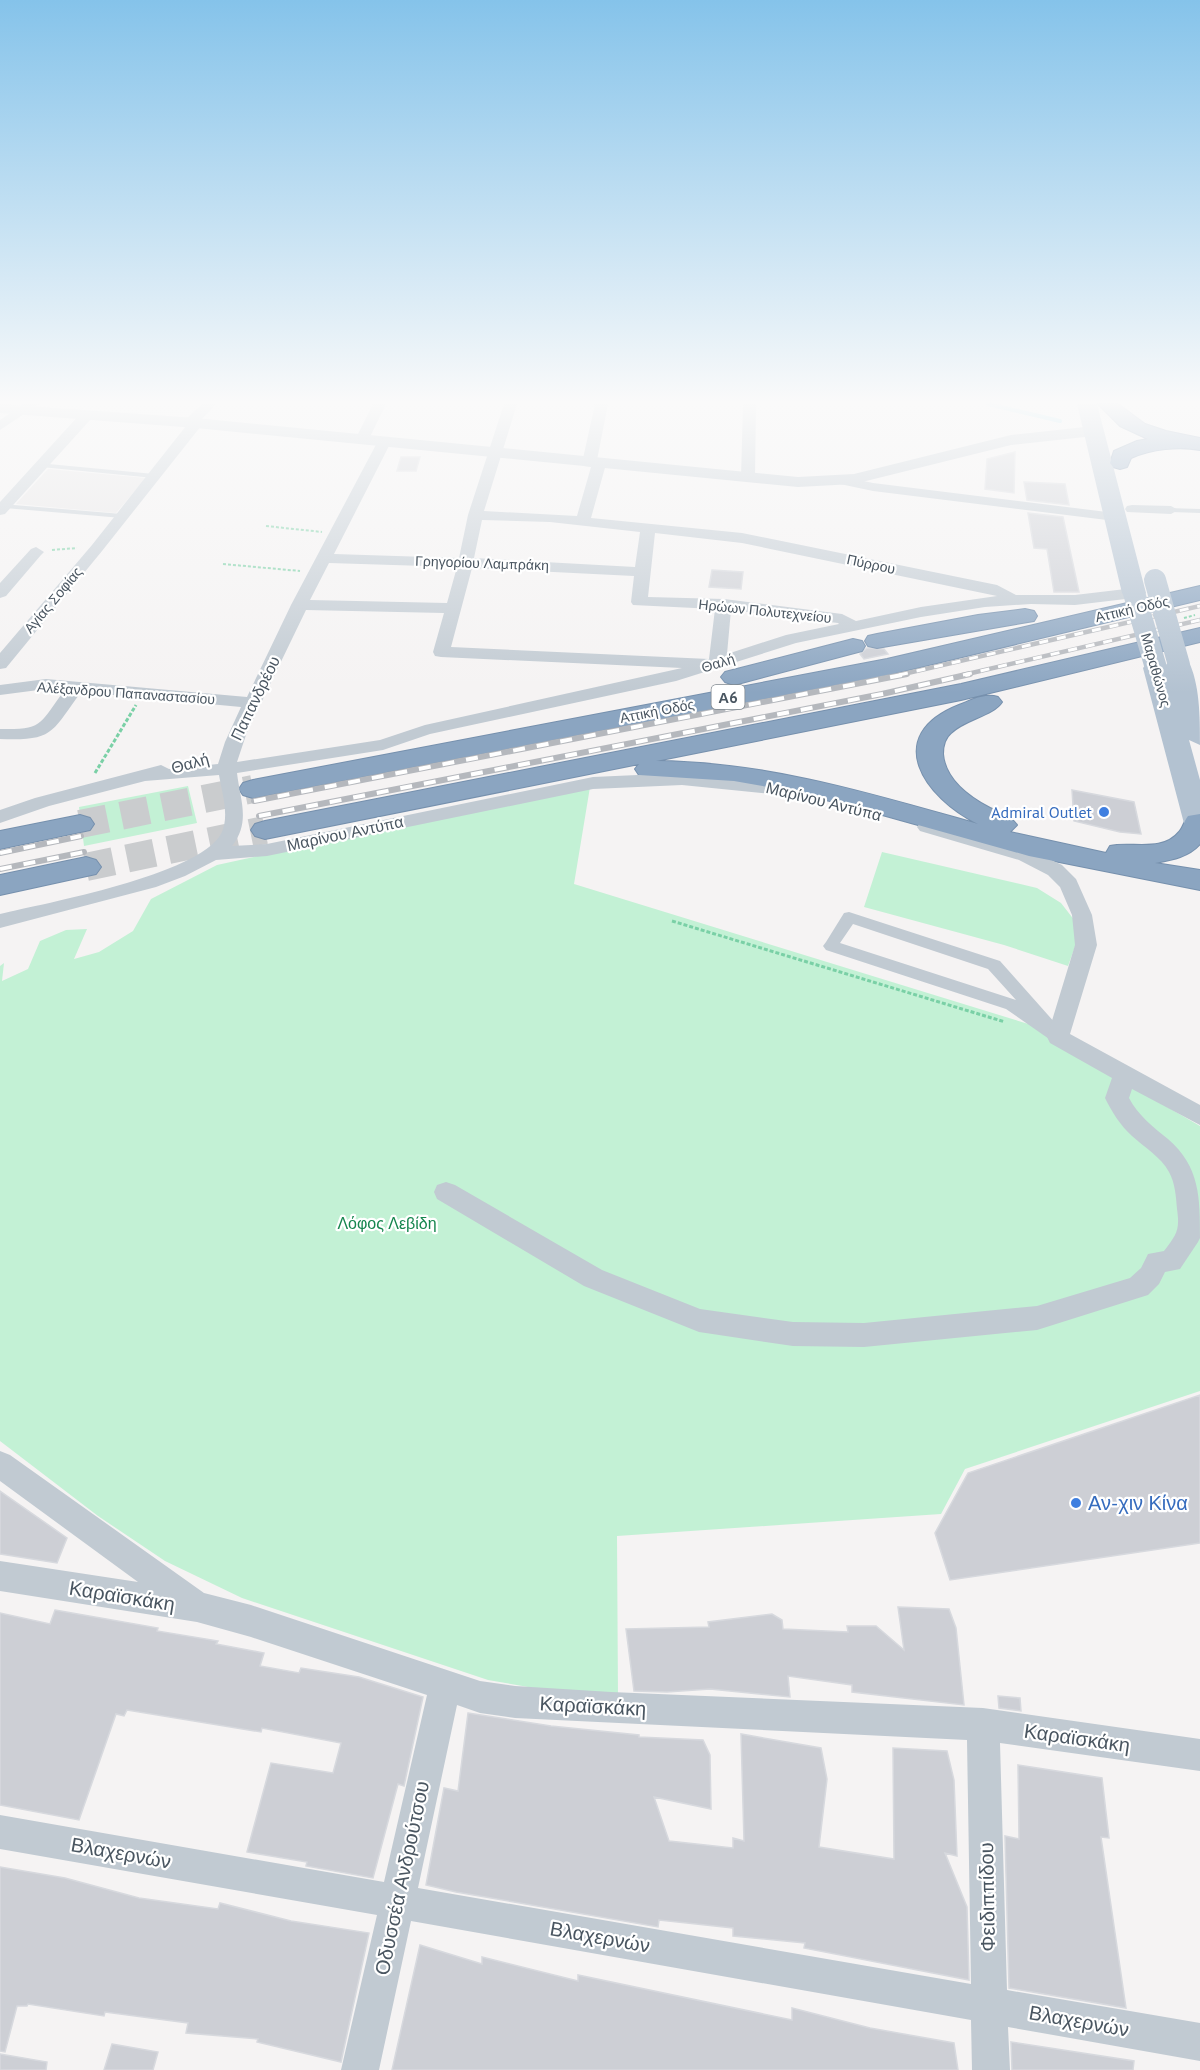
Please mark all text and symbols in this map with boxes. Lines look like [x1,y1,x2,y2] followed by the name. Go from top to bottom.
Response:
[845,550,897,578] street label: Πύρρου
[415,552,549,574] street label: Γρηγορίου Λαμπράκη
[20,563,86,637] street label: Αγίας Σοφίας
[1093,592,1171,626] street label: Αττική Οδός
[698,595,832,627] street label: Ηρώων Πολυτεχνείου
[1137,631,1175,709] street label: Μαραθώνος
[699,649,737,677] street label: Θαλή
[226,653,284,743] street label: Παπανδρέου
[36,678,216,708] street label: Αλέξανδρου Παπαναστασίου
[712,685,744,709] road number: Α6
[618,695,696,727] street label: Αττική Οδός
[169,748,211,778] street label: Θαλή
[764,777,884,825] street label: Μαρίνου Αντύπα
[991,802,1093,822] place label: Admiral Outlet
[1097,805,1111,819] marker: Admiral Outlet
[285,811,405,855] street label: Μαρίνου Αντύπα
[337,1213,437,1233] park label: Λόφος Λεβίδη
[1088,1490,1188,1516] place label: Αν-χιν Κίνα
[1069,1496,1083,1510] marker: Αν-χιν Κίνα
[67,1575,177,1617] street label: Καραϊσκάκη
[539,1690,647,1722] street label: Καραϊσκάκη
[1022,1718,1132,1758] street label: Καραϊσκάκη
[369,1779,435,1977] street label: Οδυσσέα Ανδρούτσου
[69,1831,173,1875] street label: Βλαχερνών
[973,1842,1001,1952] street label: Φειδιππίδου
[548,1915,652,1959] street label: Βλαχερνών
[1027,1999,1131,2043] street label: Βλαχερνών

